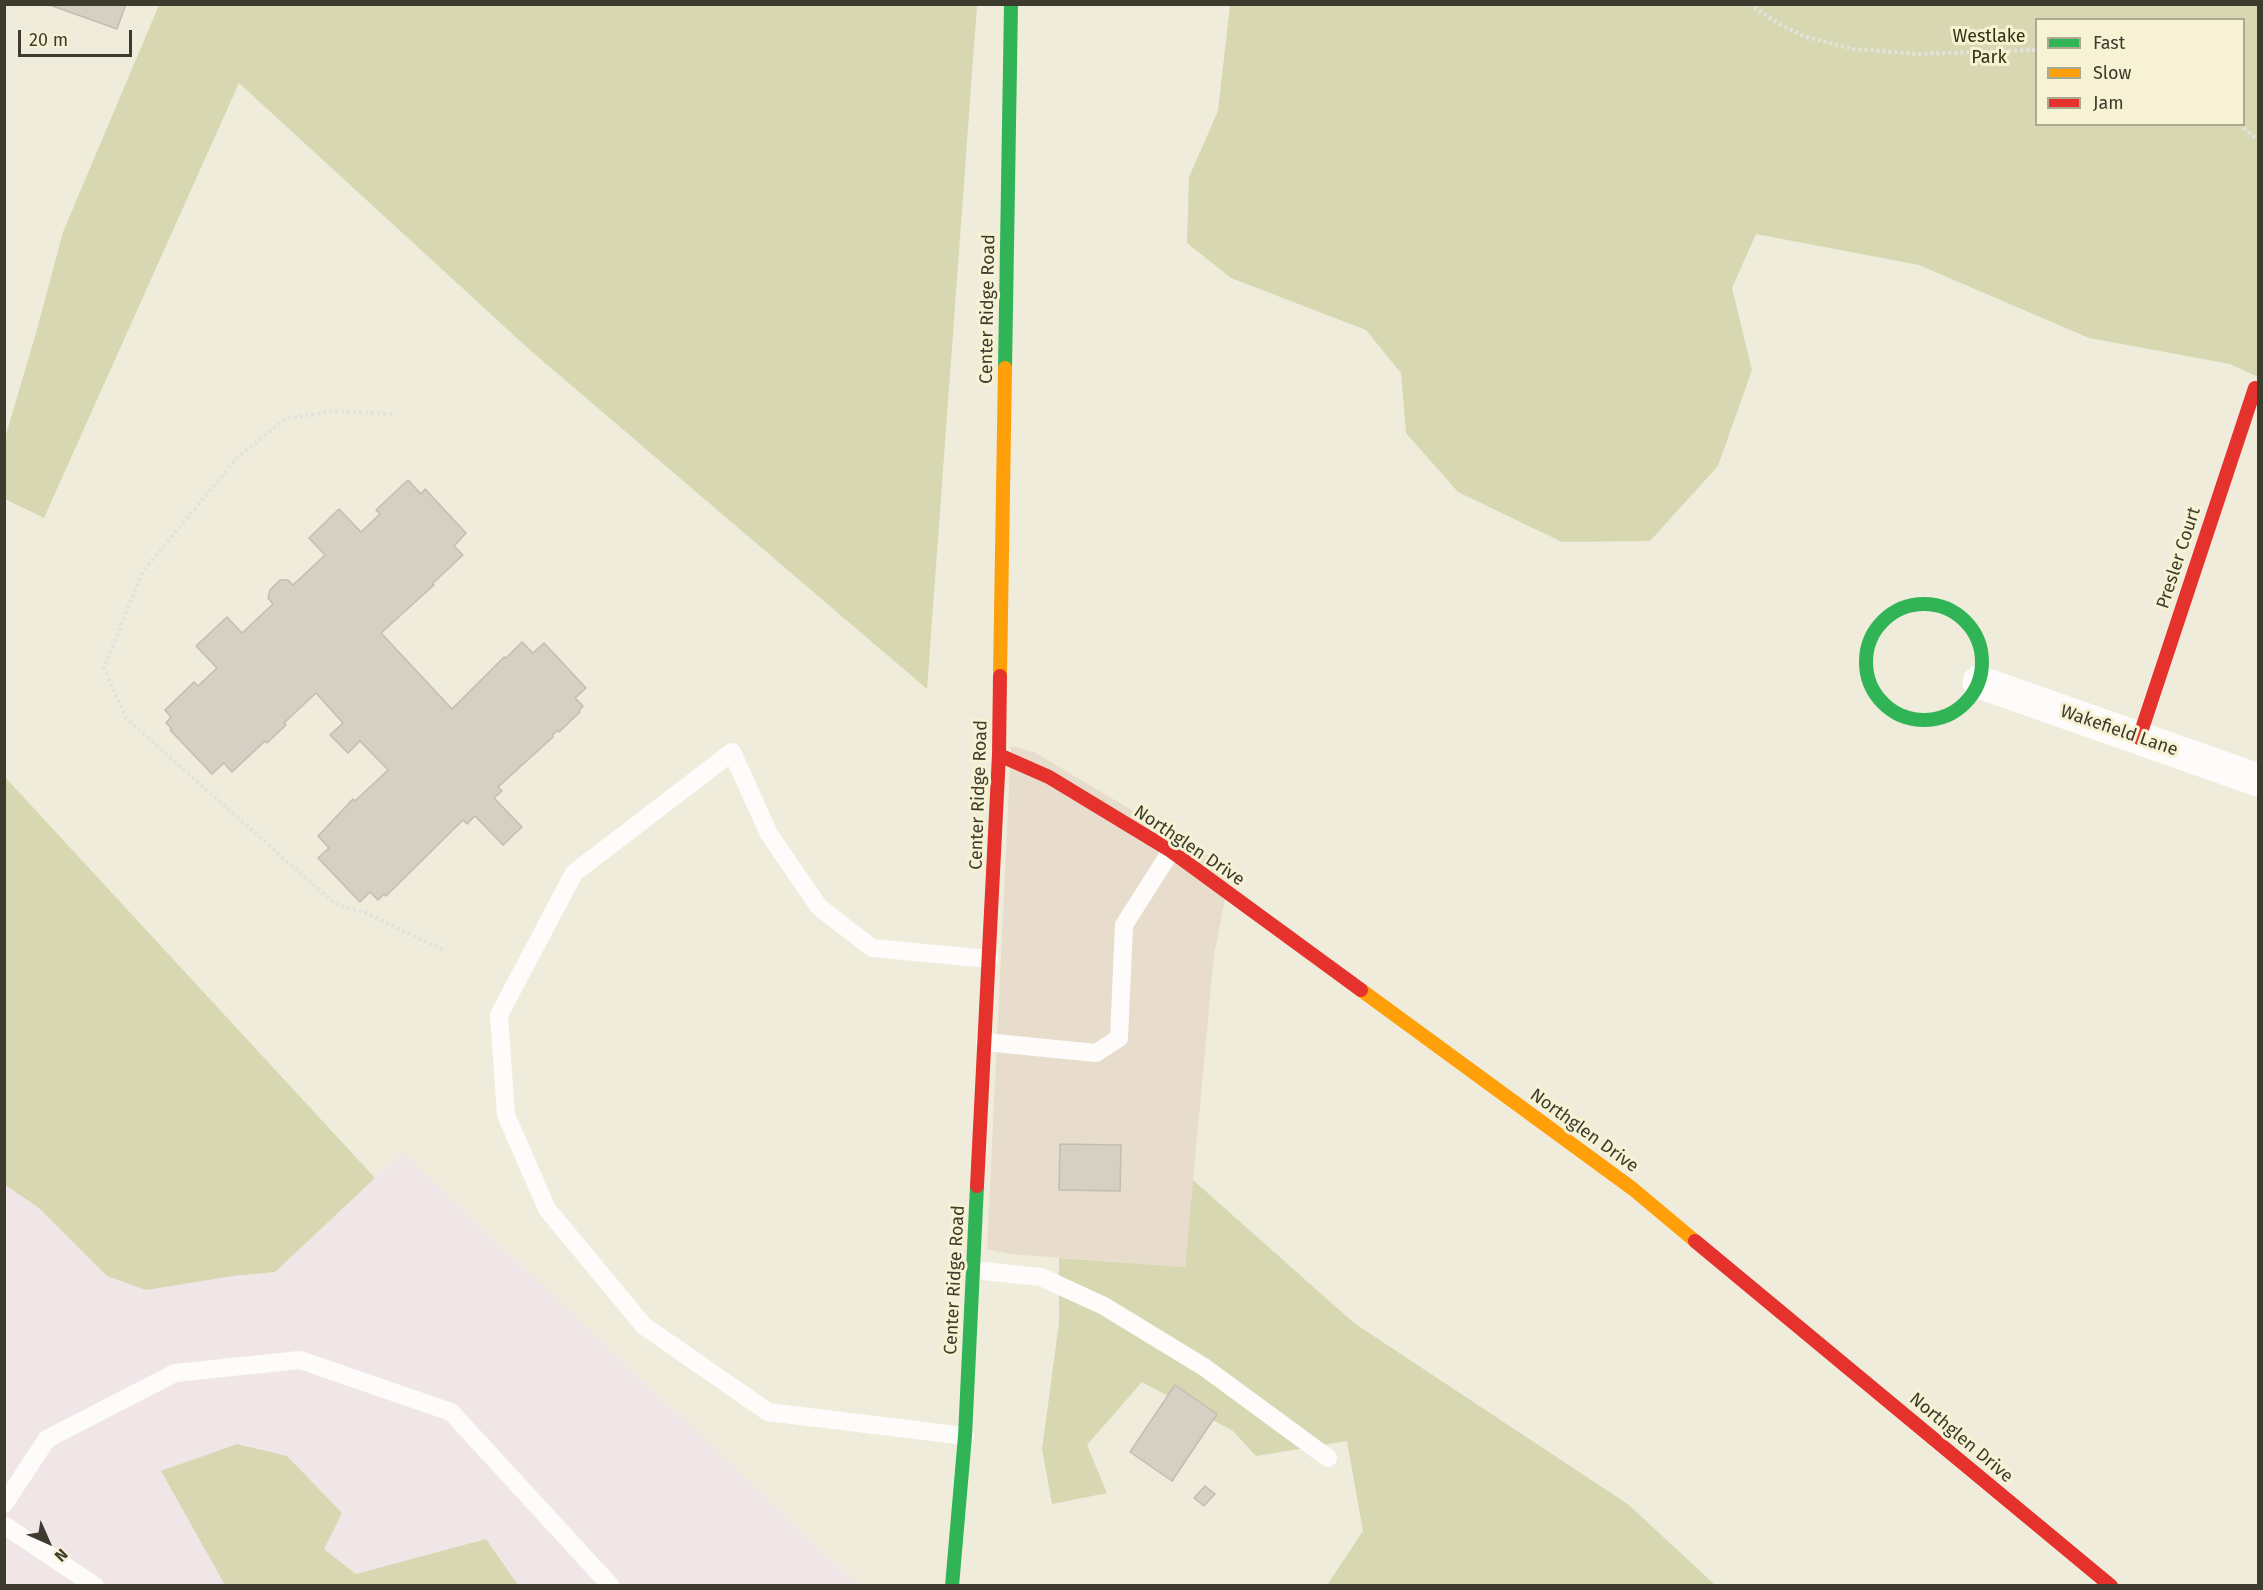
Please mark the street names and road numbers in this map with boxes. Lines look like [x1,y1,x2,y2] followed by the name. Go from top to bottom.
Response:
[976,234,1000,384] street label: Center Ridge Road
[2152,504,2206,612] street label: Presler Court
[2057,701,2181,761] street label: Wakefield Lane
[966,720,992,870] street label: Center Ridge Road
[1130,801,1248,891] street label: Northglen Drive
[1526,1084,1642,1178] street label: Northglen Drive
[940,1205,970,1355] street label: Center Ridge Road
[1905,1388,2017,1488] street label: Northglen Drive

